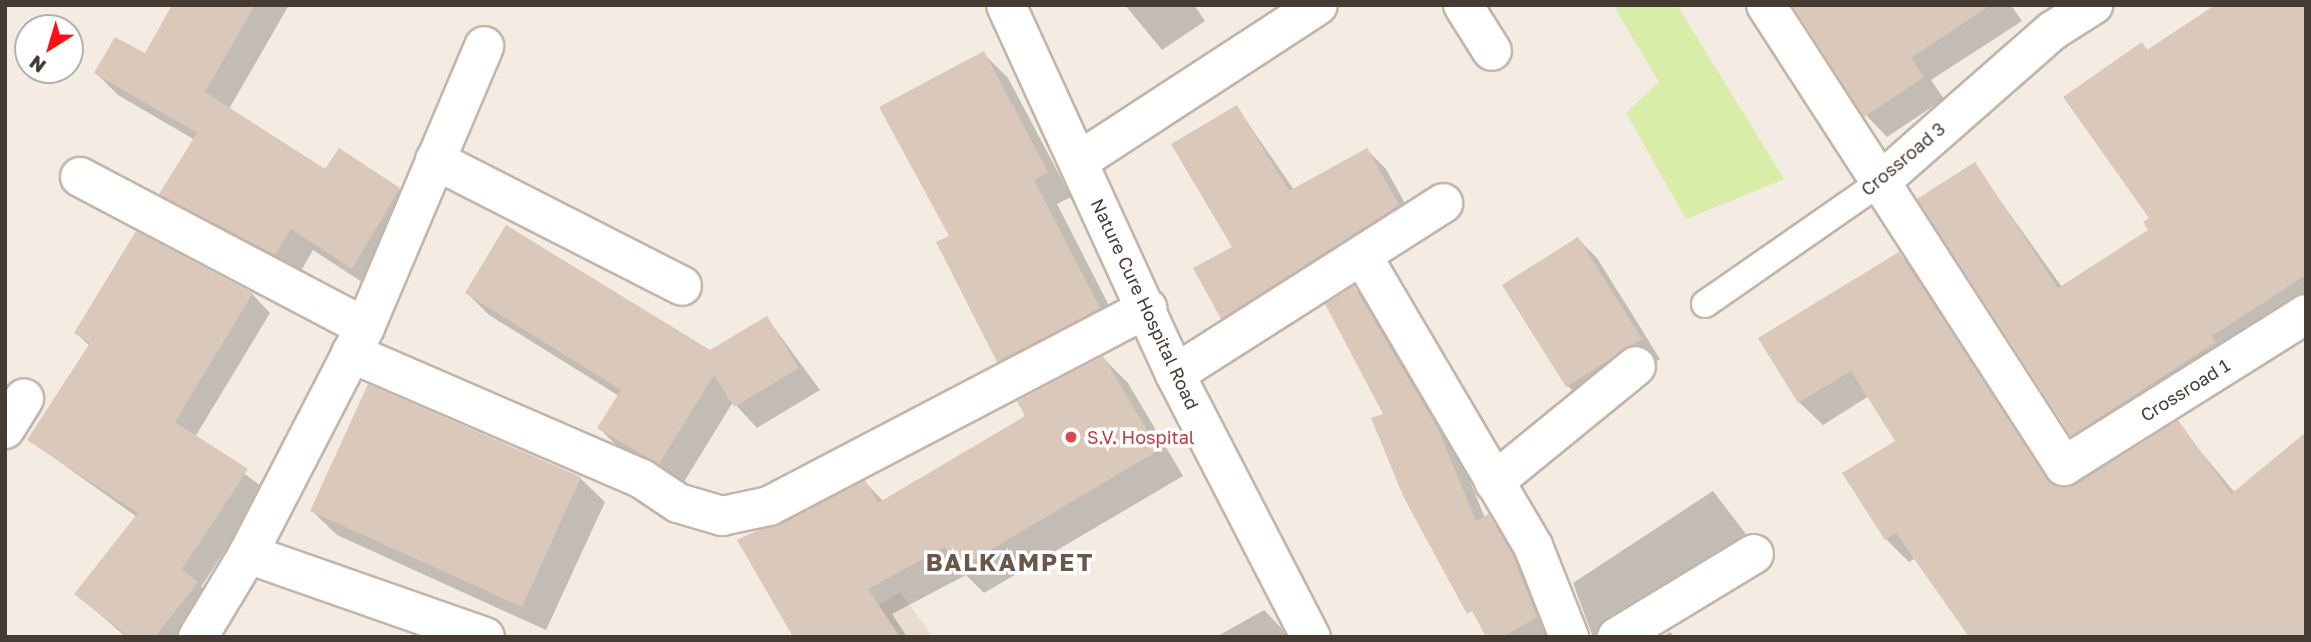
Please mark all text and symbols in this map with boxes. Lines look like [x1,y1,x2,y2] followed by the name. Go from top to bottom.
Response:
[14,14,84,84] north arrow
[25,51,50,78] text: N
[1857,118,1949,200] street label: Crossroad 3
[1087,195,1203,413] street label: Nature Cure Hospital Road
[2136,354,2234,426] street label: Crossroad 1
[1087,426,1195,448] place label: S.V. Hospital
[1061,427,1081,447] marker: S.V. Hospital
[927,548,1093,576] district label: BALKAMPET

